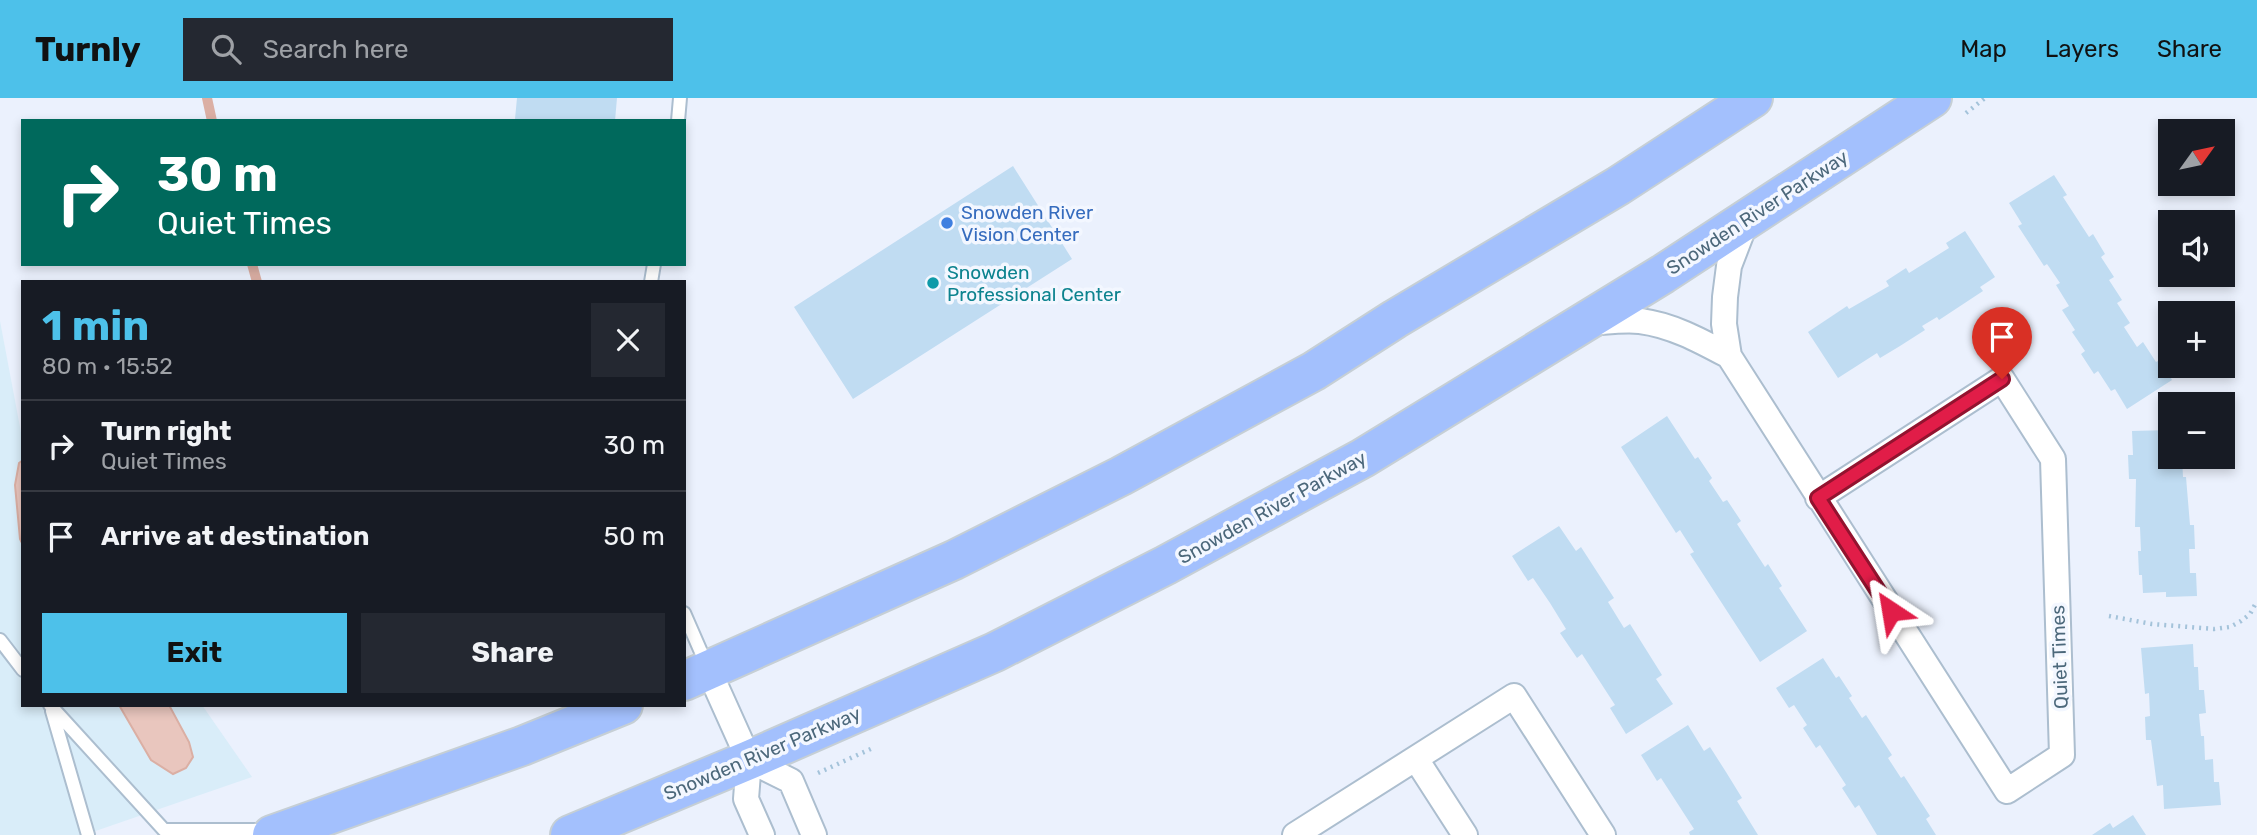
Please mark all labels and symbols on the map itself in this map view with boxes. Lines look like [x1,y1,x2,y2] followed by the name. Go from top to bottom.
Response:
[2158,119,2235,196] north arrow
[1662,145,1852,280] street label: Snowden River Parkway
[961,201,1094,246] place label: Snowden River Vision Center
[939,215,955,231] marker: Snowden River Vision Center
[947,261,1122,306] place label: Snowden Professional Center
[925,275,941,291] marker: Snowden Professional Center
[1972,307,2032,379] pin
[1174,446,1370,569] street label: Snowden River Parkway
[1854,574,1928,648] position arrow
[2046,605,2073,709] street label: Quiet Times
[660,702,864,805] street label: Snowden River Parkway

